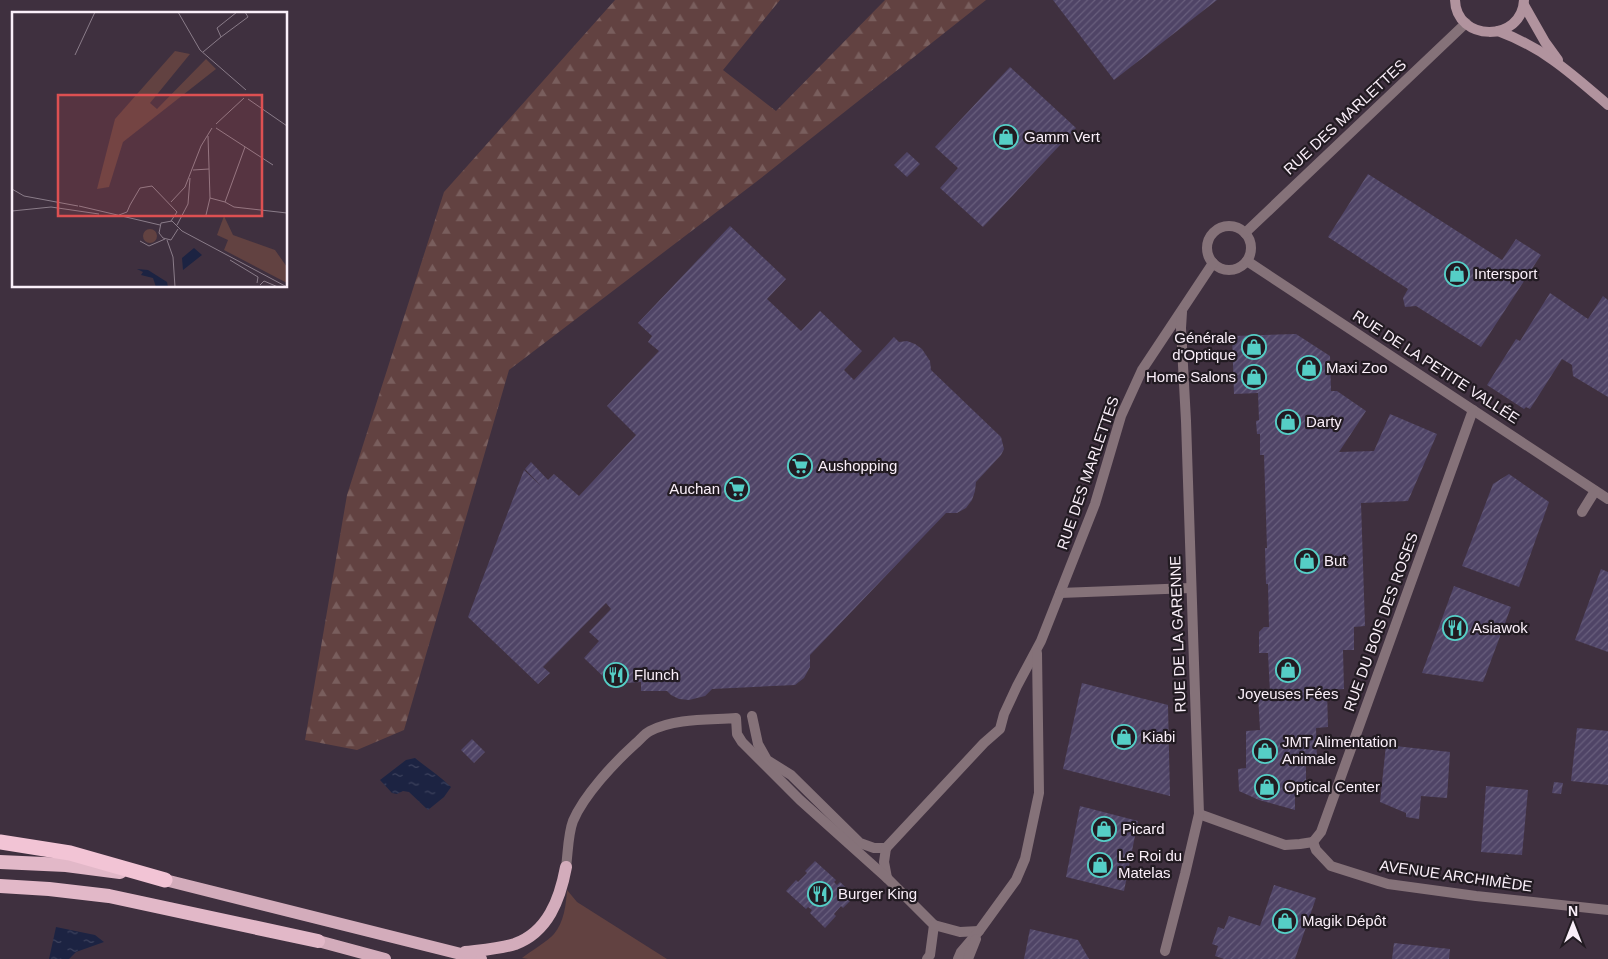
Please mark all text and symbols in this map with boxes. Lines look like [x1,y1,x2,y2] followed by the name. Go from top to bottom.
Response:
[12,12,288,288] inset map
[1280,56,1409,178] street label: RUE DES MARLETTES
[993,124,1019,150] shop icon: Gamm Vert
[1024,128,1101,145] place label: Gamm Vert
[1444,261,1470,287] shop icon: Intersport
[1474,265,1538,282] place label: Intersport
[1350,306,1523,427] street label: RUE DE LA PETITE VALLÉE
[1172,329,1236,363] place label: Générale d'Optique
[1241,334,1267,360] shop icon: Générale d'Optique
[1296,355,1322,381] shop icon: Maxi Zoo
[1326,359,1388,376] place label: Maxi Zoo
[1241,364,1267,390] shop icon: Home Salons
[1146,368,1236,385] place label: Home Salons
[1053,394,1122,552] street label: RUE DES MARLETTES
[1275,409,1301,435] shop icon: Darty
[1306,413,1342,430] place label: Darty
[787,453,813,479] supermarket icon: Aushopping
[818,457,897,474] place label: Aushopping
[724,476,750,502] supermarket icon: Auchan
[669,480,720,497] place label: Auchan
[1340,530,1421,714] street label: RUE DU BOIS DES ROSES
[1294,548,1320,574] shop icon: But
[1324,552,1347,569] place label: But
[1166,555,1189,713] street label: RUE DE LA GARENNE
[1442,615,1468,641] restaurant icon: Asiawok
[1472,619,1528,636] place label: Asiawok
[1275,657,1301,683] shop icon: Joyeuses Fées
[603,662,629,688] restaurant icon: Flunch
[634,666,679,683] place label: Flunch
[1238,685,1338,702] place label: Joyeuses Fées
[1111,724,1137,750] shop icon: Kiabi
[1142,728,1175,745] place label: Kiabi
[1282,733,1397,767] place label: JMT Alimentation Animale
[1252,738,1278,764] shop icon: JMT Alimentation Animale
[1254,774,1280,800] shop icon: Optical Center
[1284,778,1380,795] place label: Optical Center
[1091,816,1117,842] shop icon: Picard
[1122,820,1165,837] place label: Picard
[1118,847,1182,881] place label: Le Roi du Matelas
[1087,852,1113,878] shop icon: Le Roi du Matelas
[1379,856,1533,895] street label: AVENUE ARCHIMÈDE
[807,881,833,907] restaurant icon: Burger King
[838,885,917,902] place label: Burger King
[1548,899,1598,949] north arrow
[1568,903,1578,919] text: N
[1272,908,1298,934] shop icon: Magik Dépôt
[1302,912,1387,929] place label: Magik Dépôt

